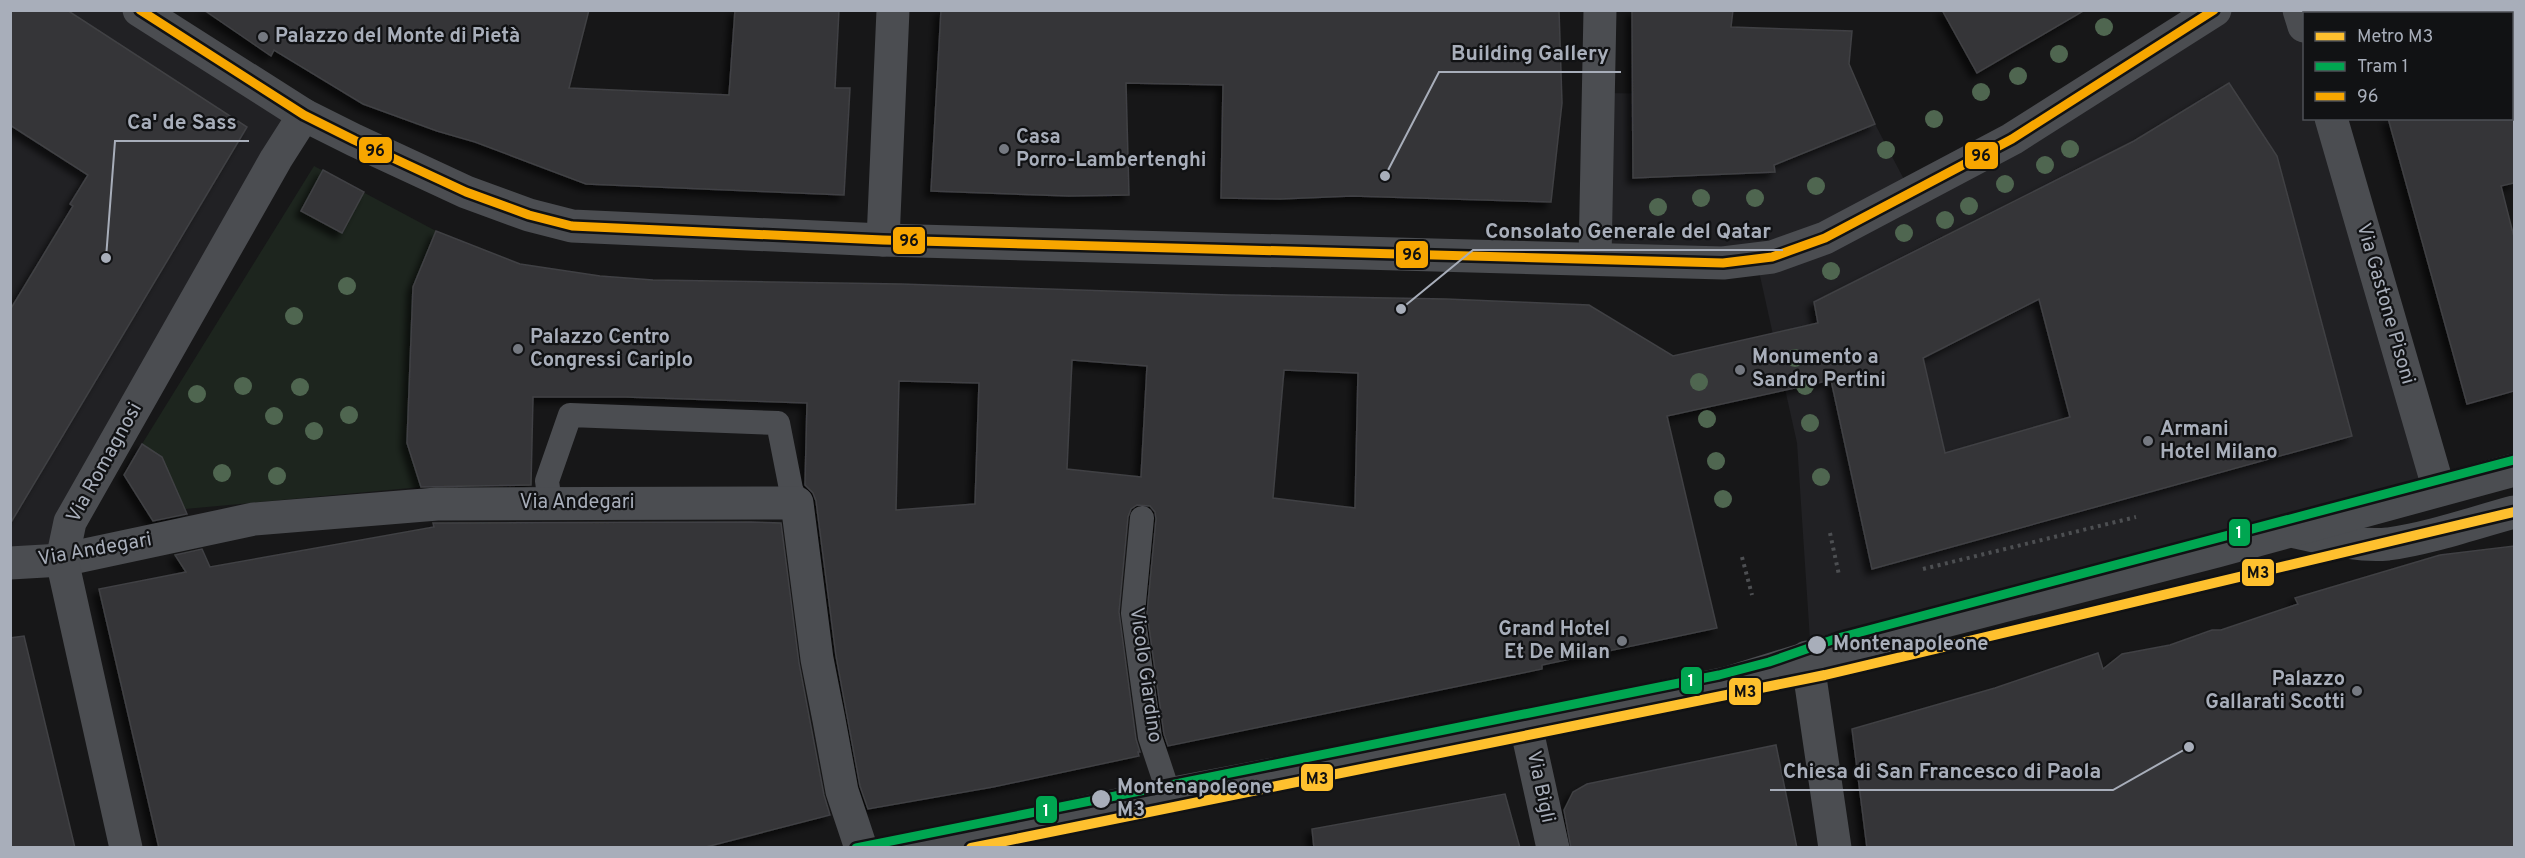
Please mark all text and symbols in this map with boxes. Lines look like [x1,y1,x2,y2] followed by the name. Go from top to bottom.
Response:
[2303,12,2513,120] legend
[275,24,520,50] place label: Palazzo del Monte di Pietà
[2357,26,2433,49] text: Metro M3
[256,30,270,44] marker: Palazzo del Monte di Pietà
[1439,33,1621,72] callout: Building Gallery
[1451,41,1609,68] text: Building Gallery
[2357,56,2408,79] text: Tram 1
[2357,86,2379,109] text: 96
[115,102,249,141] callout: Ca' de Sass
[127,110,237,137] text: Ca' de Sass
[1016,125,1207,174] place label: Casa Porro-Lambertenghi
[358,136,393,164] line badge: 96
[1964,141,1999,170] line badge: 96
[365,142,385,162] text: 96
[997,142,1011,156] marker: Casa Porro-Lambertenghi
[1971,147,1991,167] text: 96
[1473,211,1783,250] callout: Consolato Generale del Qatar
[1485,219,1771,246] text: Consolato Generale del Qatar
[2350,220,2420,388] street label: Via Gastone Pisoni
[892,226,926,255] line badge: 96
[899,232,919,252] text: 96
[1395,240,1429,269] line badge: 96
[1402,246,1422,266] text: 96
[530,325,693,374] place label: Palazzo Centro Congressi Cariplo
[511,342,525,356] marker: Palazzo Centro Congressi Cariplo
[1752,345,1886,394] place label: Monumento a Sandro Pertini
[1733,363,1747,377] marker: Monumento a Sandro Pertini
[61,398,149,528] street label: Via Romagnosi
[2160,417,2277,466] place label: Armani Hotel Milano
[2141,434,2155,448] marker: Armani Hotel Milano
[520,490,634,516] street label: Via Andegari
[2228,518,2251,547] line badge: 1
[2236,524,2242,544] text: 1
[36,527,154,573] street label: Via Andegari
[2241,558,2275,587] line badge: M3
[2247,564,2269,584] text: M3
[1123,606,1167,744] street label: Vicolo Giardino
[1498,617,1610,666] place label: Grand Hotel Et De Milan
[1833,632,1989,658] place label: Montenapoleone
[1615,634,1629,648] marker: Grand Hotel Et De Milan
[1806,634,1828,656] marker: Montenapoleone
[1680,666,1703,695] line badge: 1
[2205,667,2345,716] place label: Palazzo Gallarati Scotti
[1688,672,1694,692] text: 1
[1728,677,1762,706] line badge: M3
[1734,683,1756,703] text: M3
[2350,684,2364,698] marker: Palazzo Gallarati Scotti
[1520,749,1560,825] street label: Via Bigli
[1770,751,2113,790] callout: Chiesa di San Francesco di Paola
[1783,759,2101,786] text: Chiesa di San Francesco di Paola
[1300,763,1334,792] line badge: M3
[1306,770,1328,790] text: M3
[1117,775,1273,824] place label: Montenapoleone M3
[1090,788,1112,810] marker: Montenapoleone M3
[1035,795,1058,824] line badge: 1
[1043,802,1049,822] text: 1

